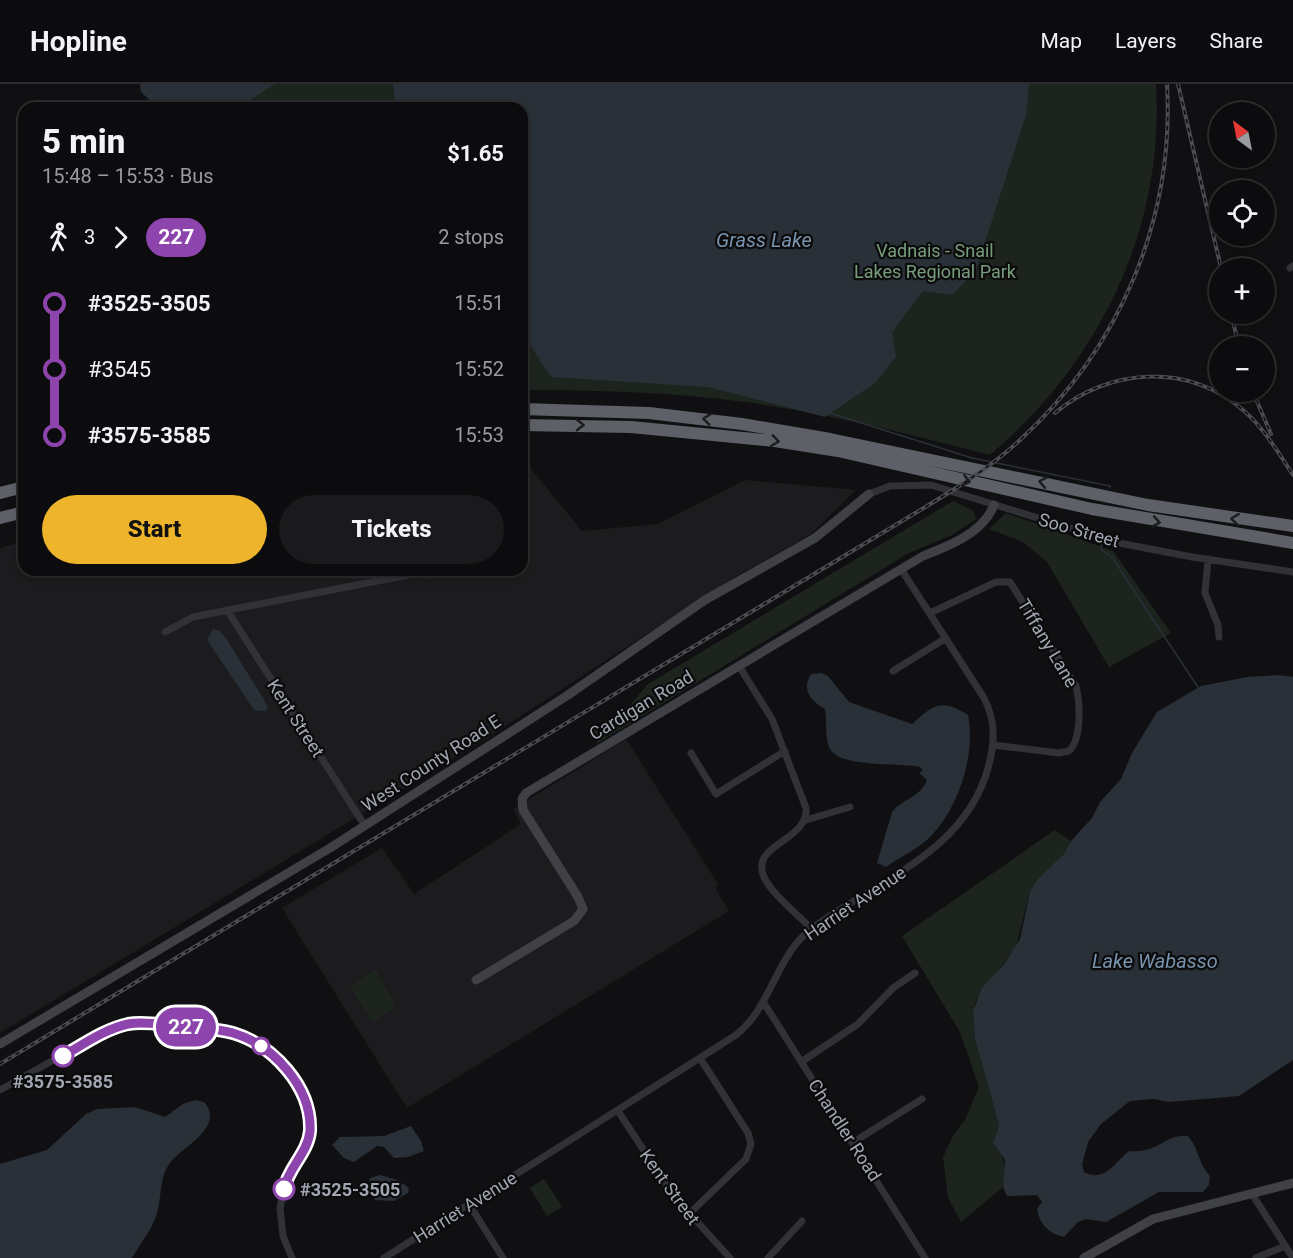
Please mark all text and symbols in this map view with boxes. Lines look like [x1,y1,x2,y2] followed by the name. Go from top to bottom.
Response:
[30,25,127,58] text: Hopline
[1040,29,1082,53] text: Map
[1115,29,1176,53] text: Layers
[1209,29,1263,53] text: Share
[1209,102,1275,168] north arrow
[1209,102,1275,402] map controls
[42,122,125,161] text: 5 min
[447,141,504,166] text: $1.65
[42,164,214,188] text: 15:48 – 15:53 · Bus
[1209,180,1275,246] button: locate
[42,221,75,254] icon: walk
[104,221,137,254] icon: forward
[84,225,95,249] text: 3
[158,225,194,249] text: 227
[438,225,504,249] text: 2 stops
[716,228,812,252] water label: Grass Lake
[854,240,1017,282] park label: Vadnais - Snail Lakes Regional Park
[1209,258,1275,324] button: +
[88,291,211,316] text: #3525-3505
[454,291,504,315] text: 15:51
[1209,336,1275,402] button: −
[88,357,151,382] text: #3545
[454,357,504,381] text: 15:52
[703,414,712,426] one-way arrow
[576,419,585,431] one-way arrow
[88,423,211,448] text: #3575-3585
[454,423,504,447] text: 15:53
[770,434,779,446] one-way arrow
[960,473,970,486] one-way arrow
[1039,477,1049,490] one-way arrow
[42,495,267,564] button: Start
[279,495,504,564] button: Tickets
[1036,508,1122,552] street label: Soo Street
[1230,513,1240,526] one-way arrow
[1151,515,1161,527] one-way arrow
[1013,595,1083,691] street label: Tiffany Lane
[585,666,697,744] street label: Cardigan Road
[263,675,329,761] street label: Kent Street
[358,710,504,816] street label: West County Road E
[800,861,910,945] street label: Harriet Avenue
[1092,949,1218,973] water label: Lake Wabasso
[152,1008,220,1046] line badge: 227
[168,1015,204,1039] text: 227
[252,1037,270,1055] unlabelled marker
[52,1045,74,1067] marker: #3575-3585
[13,1071,113,1092] place label: #3575-3585
[804,1075,886,1185] street label: Chandler Road
[636,1145,705,1229] street label: Kent Street
[409,1167,521,1247] street label: Harriet Avenue
[273,1178,295,1200] marker: #3525-3505
[300,1179,400,1200] place label: #3525-3505

